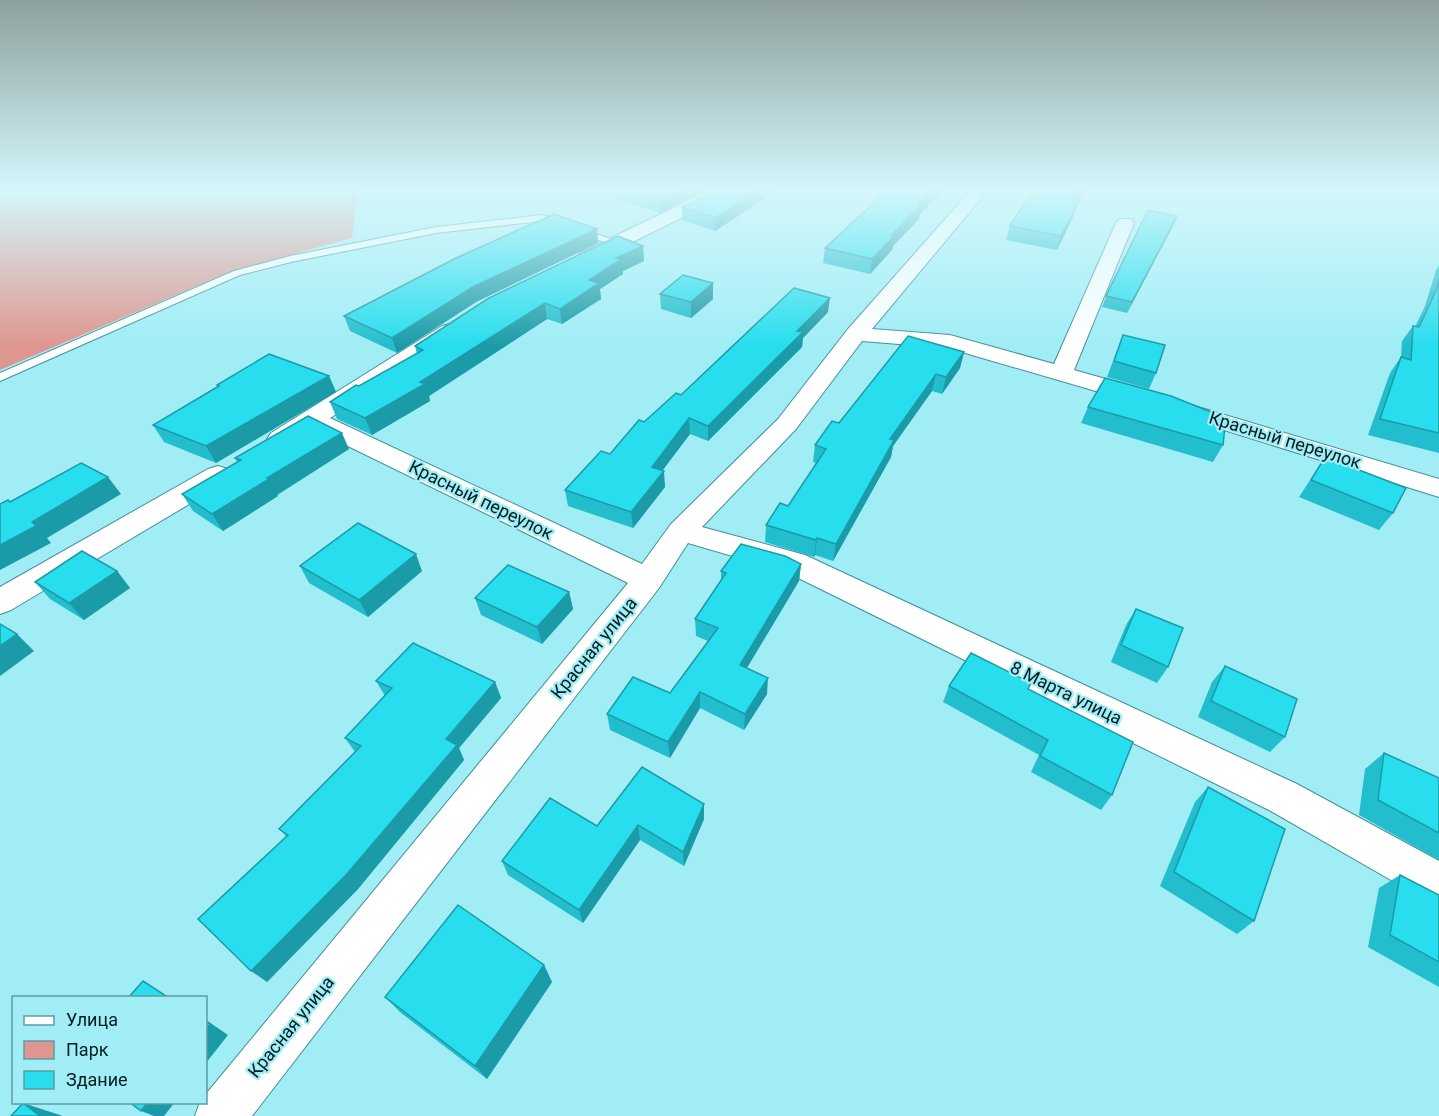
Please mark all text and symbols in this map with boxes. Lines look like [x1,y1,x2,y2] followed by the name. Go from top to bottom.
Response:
[1207,406,1364,473] street label: Красный переулок
[406,455,557,544] street label: Красный переулок
[546,593,641,703] street label: Красная улица
[1007,656,1126,729] street label: 8 Марта улица
[243,972,338,1082] street label: Красная улица
[12,996,207,1104] legend
[66,1009,118,1030] text: Улица
[66,1039,109,1060] text: Парк
[66,1069,128,1090] text: Здание

